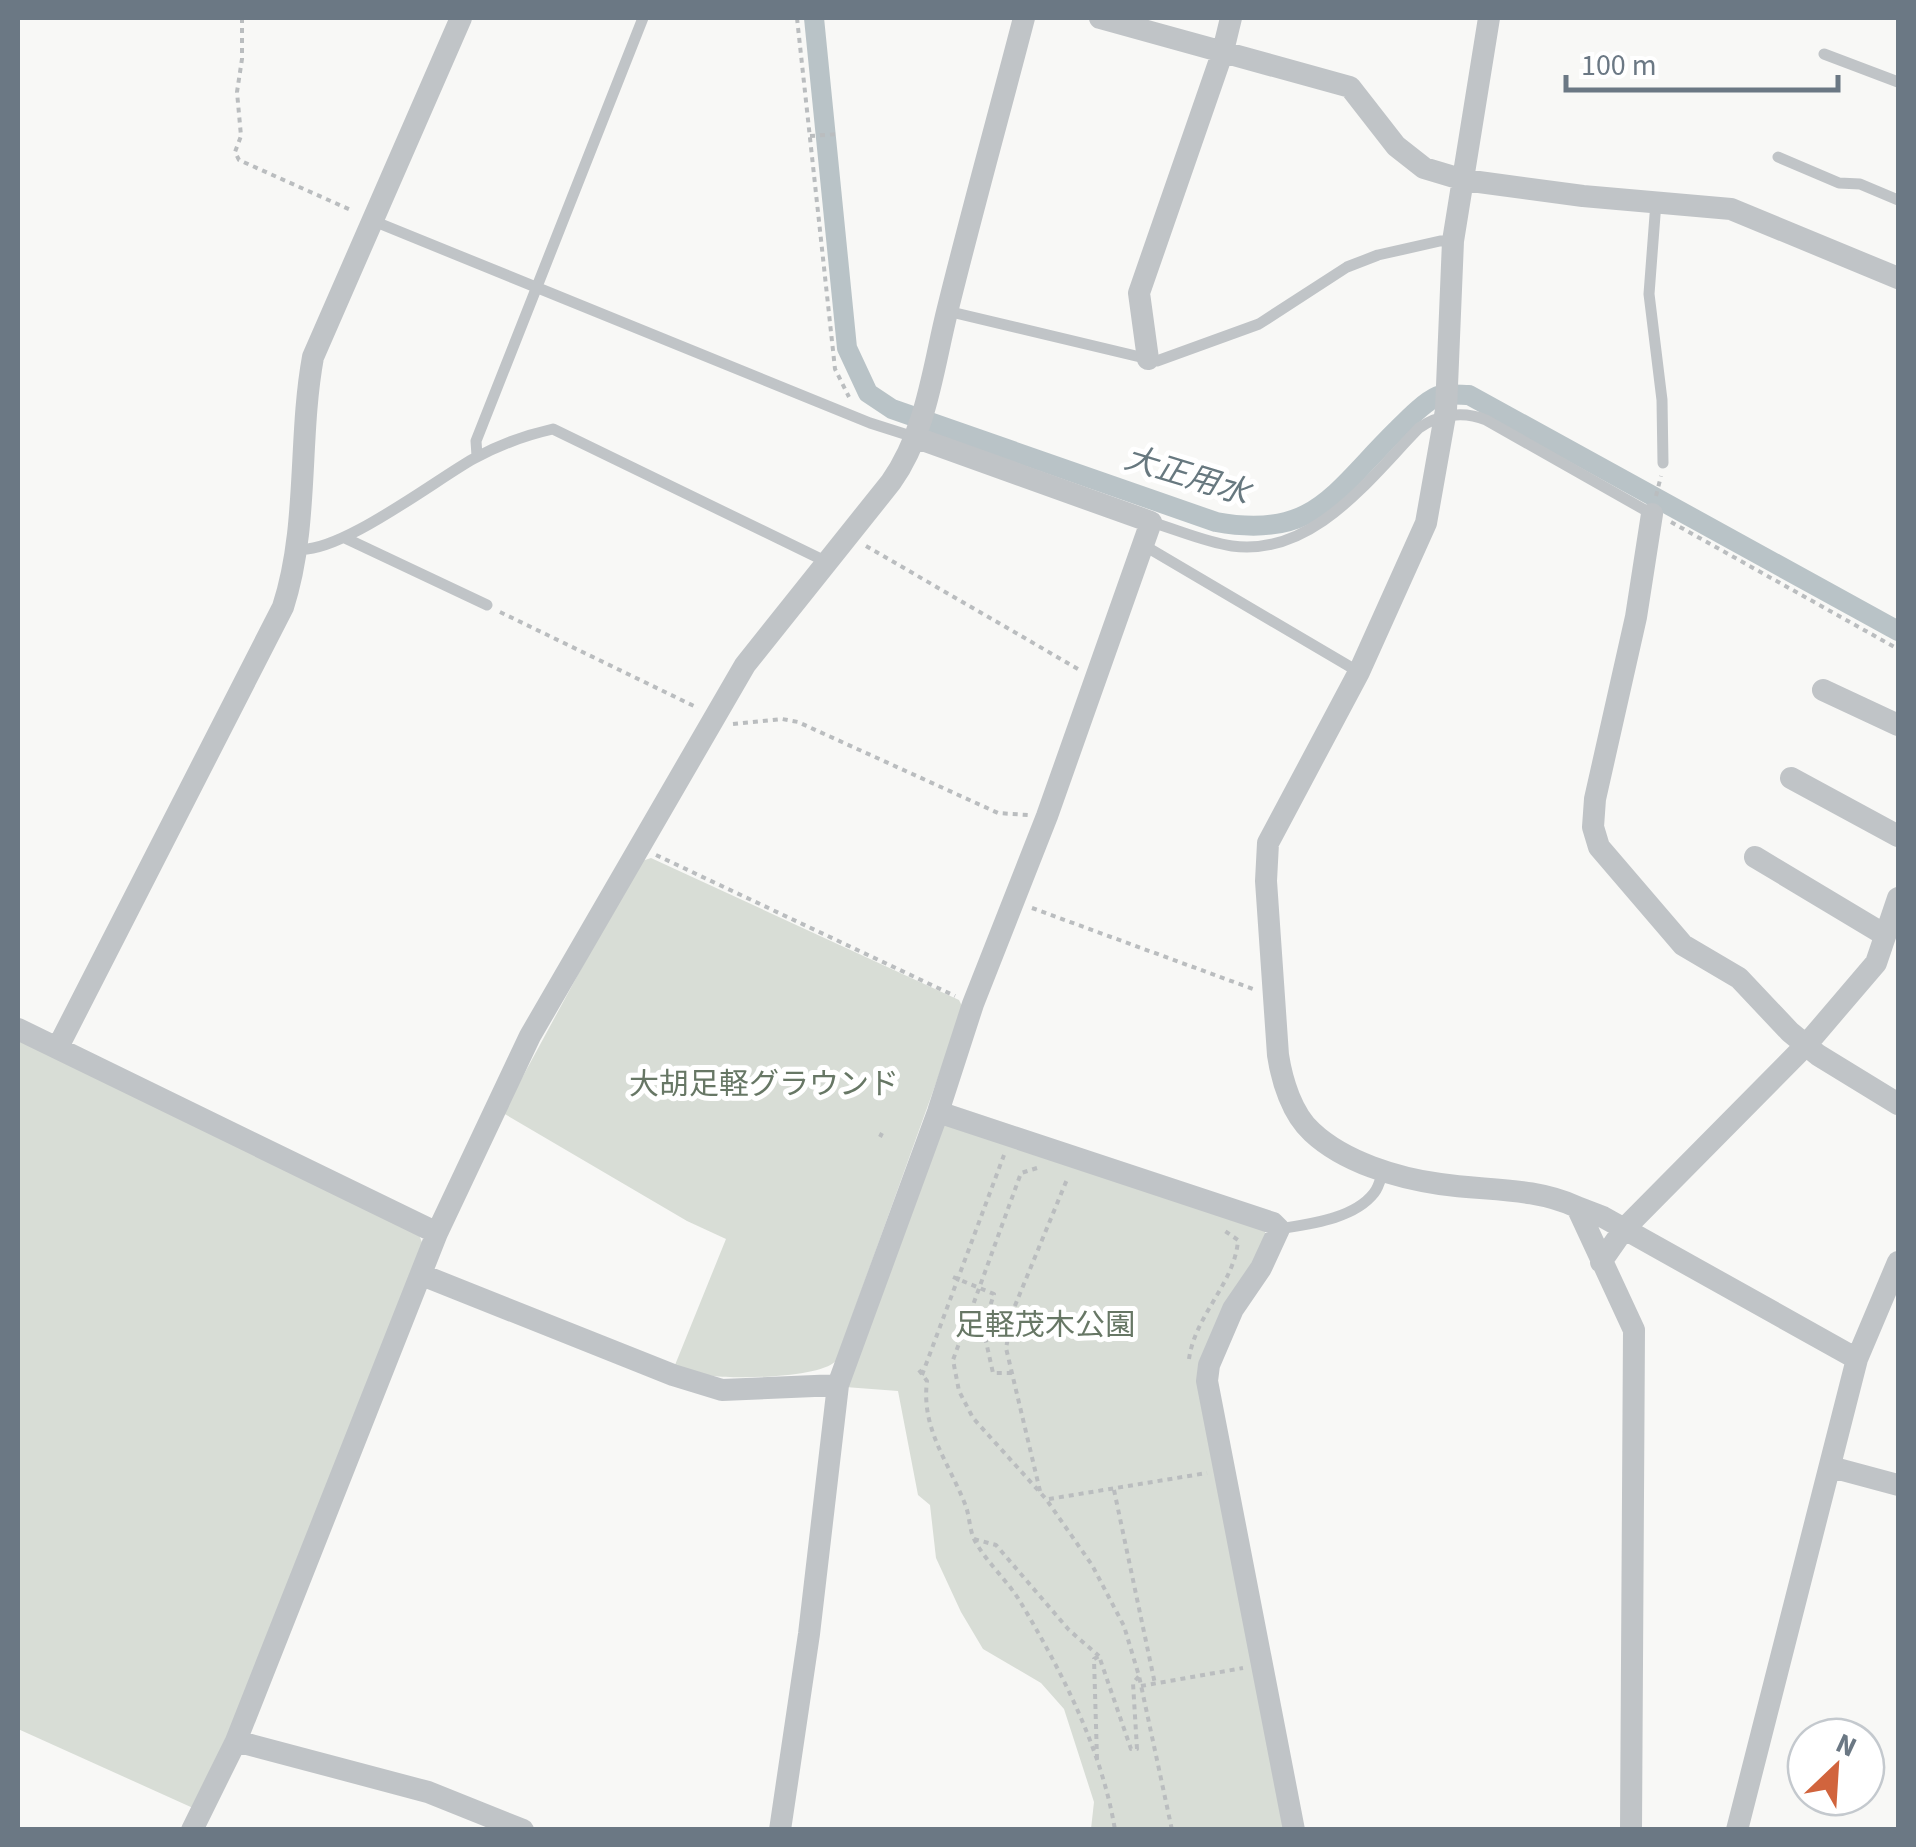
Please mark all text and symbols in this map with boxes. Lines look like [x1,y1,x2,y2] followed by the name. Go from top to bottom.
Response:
[1566,30,1838,92] scale bar
[1581,44,1657,87] text: 100 m
[1119,435,1258,518] water label: 大正用水
[629,1063,899,1106] park label: 大胡足軽グラウンド
[955,1304,1135,1347] park label: 足軽茂木公園
[1786,1717,1886,1817] north arrow
[1829,1723,1863,1767] text: N

